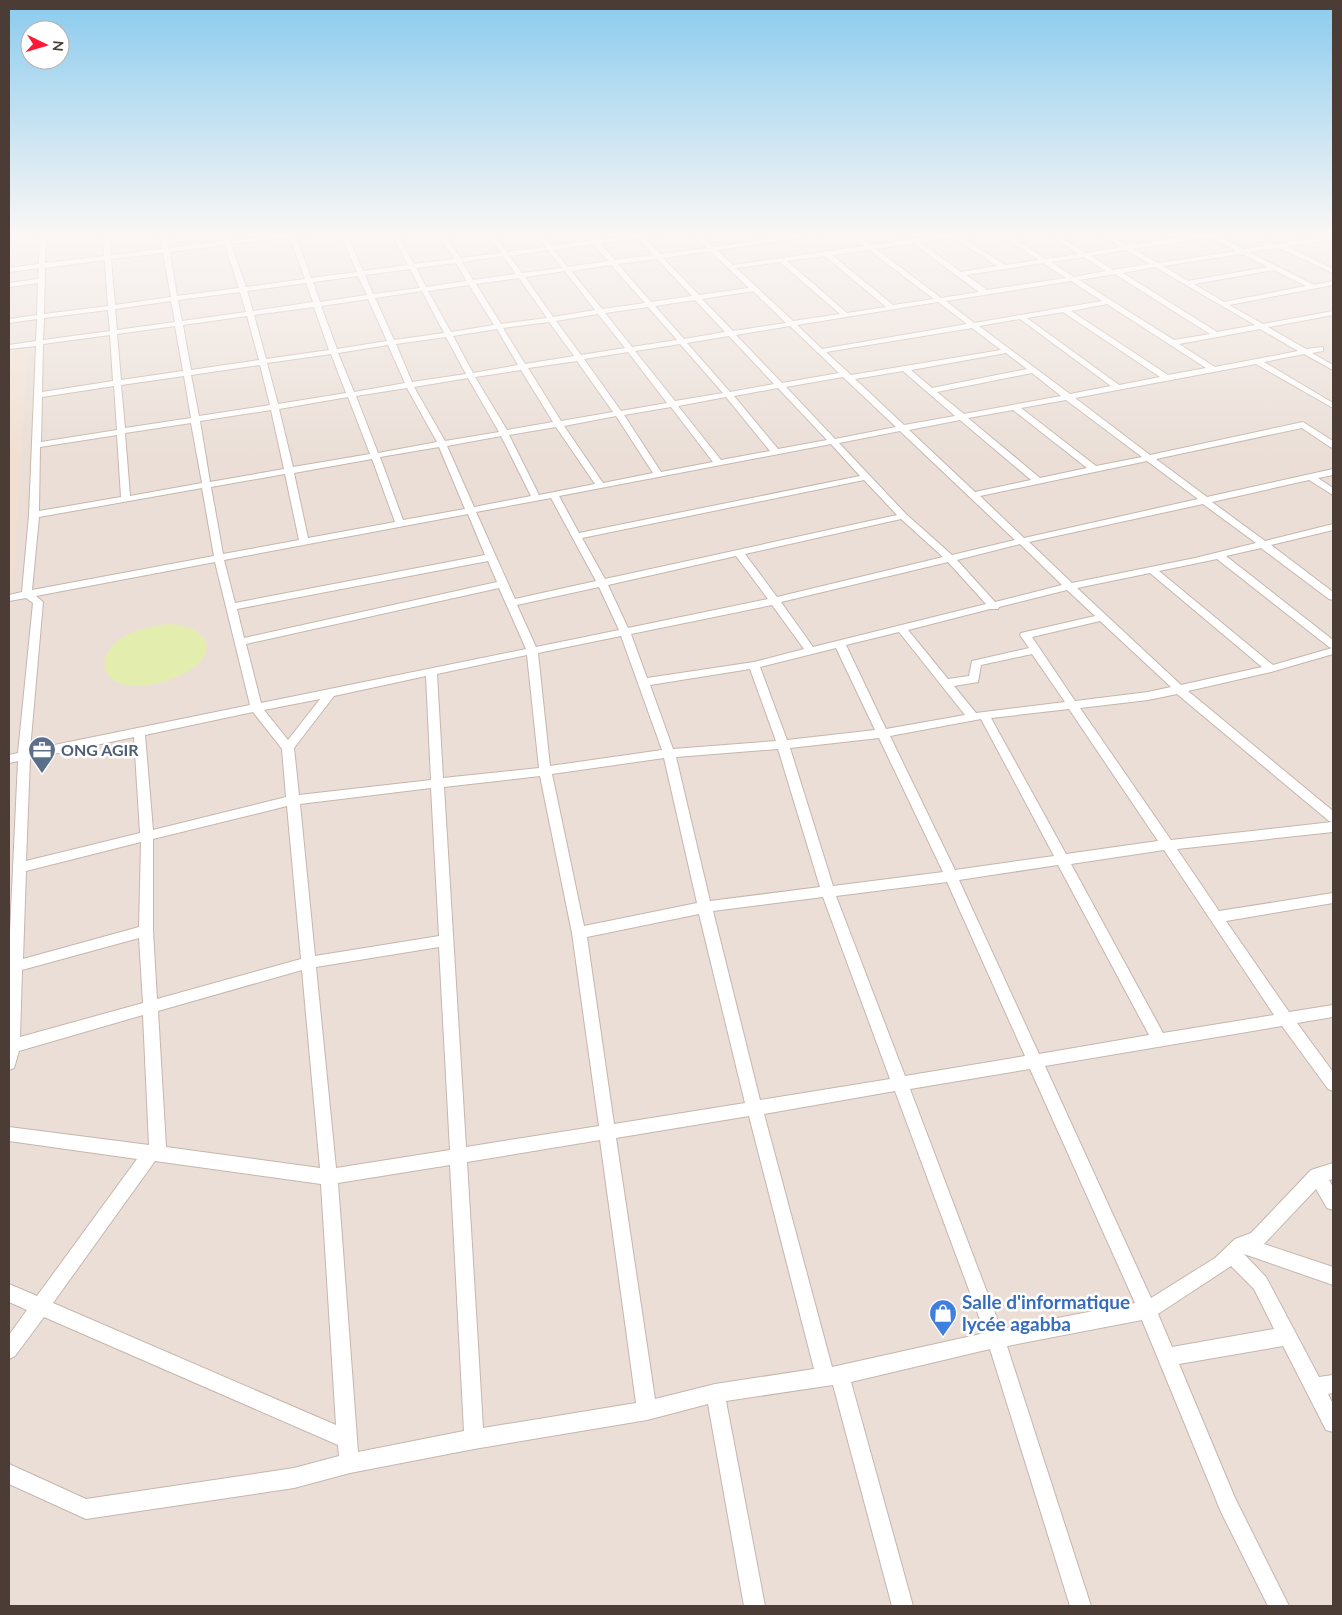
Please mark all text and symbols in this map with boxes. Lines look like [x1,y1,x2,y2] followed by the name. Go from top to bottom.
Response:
[20,20,70,70] north arrow
[50,40,67,52] text: N
[27,735,57,774] office icon: ONG AGIR
[61,740,139,759] place label: ONG AGIR
[962,1290,1130,1335] place label: Salle d'informatique lycée agabba
[928,1298,958,1337] shop icon: Salle d'informatique lycée agabba

